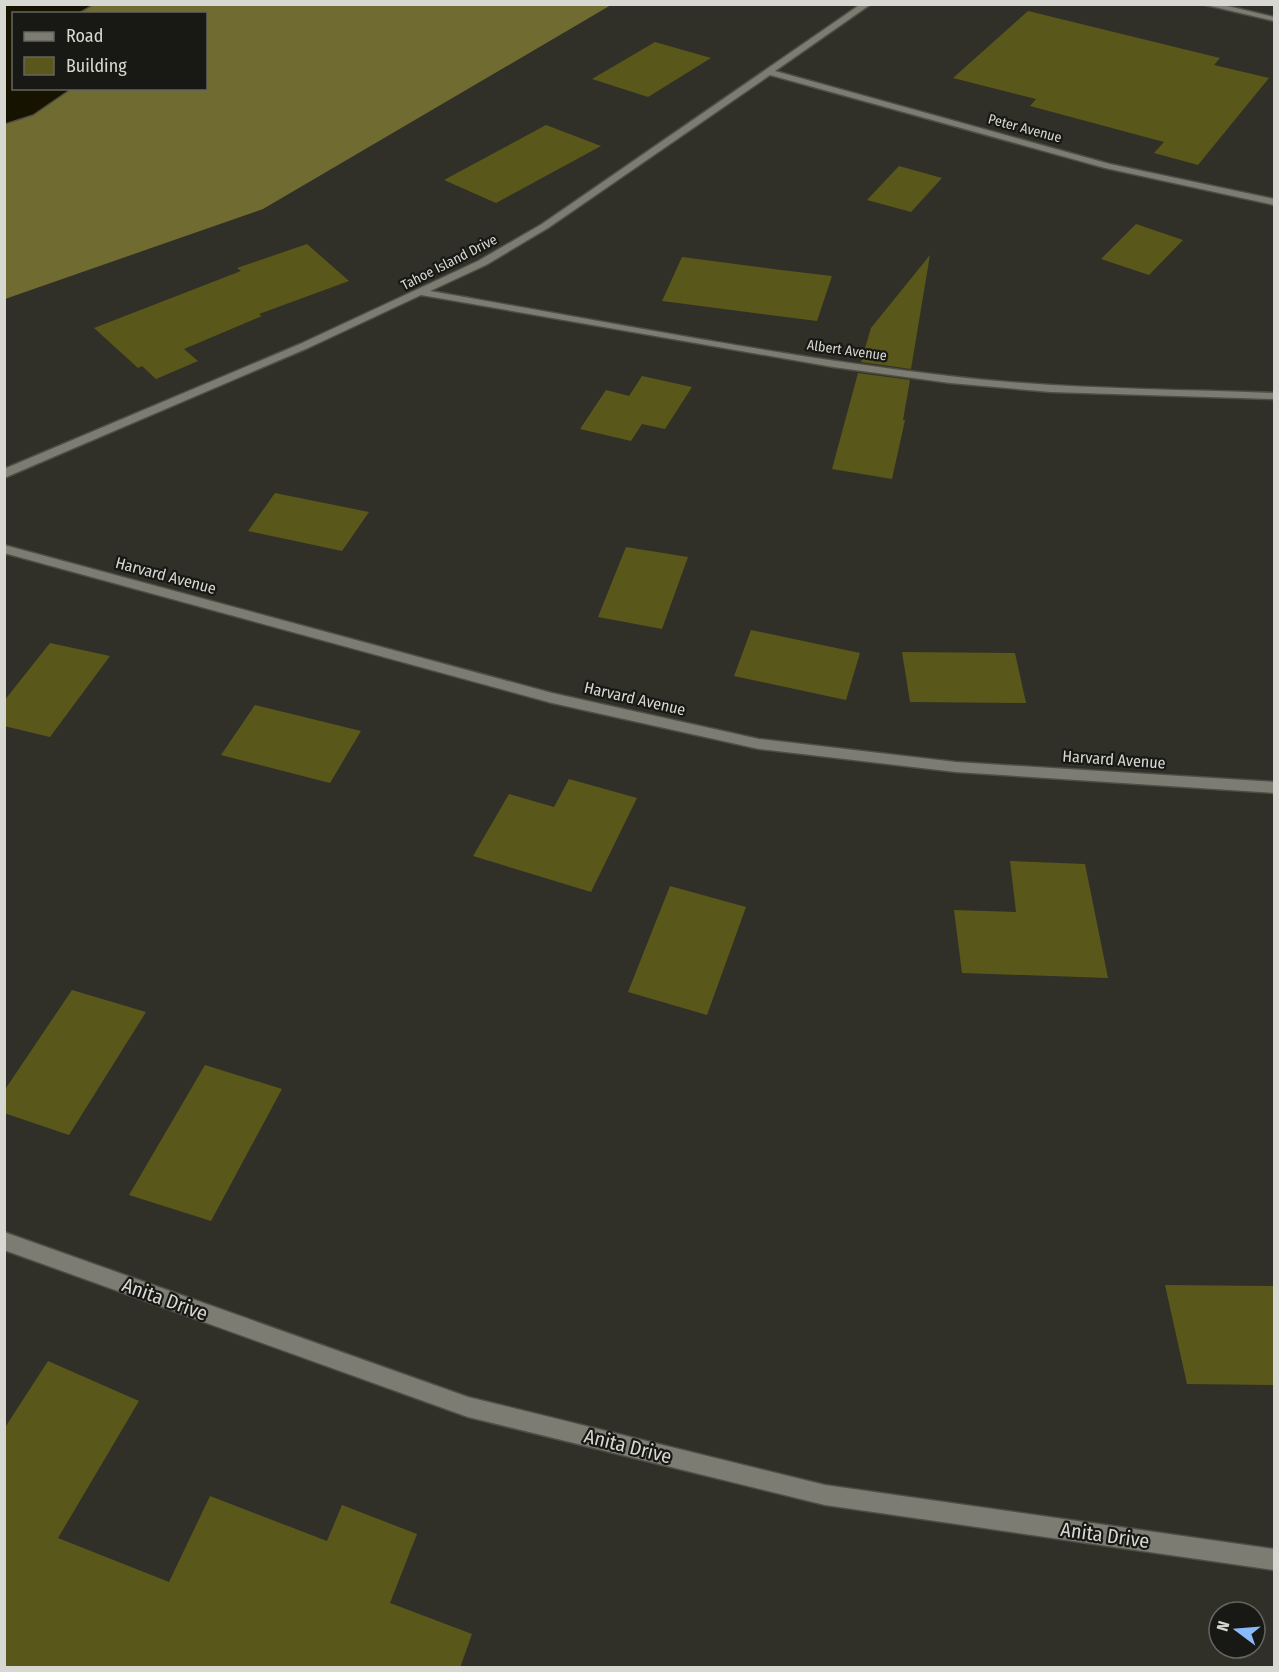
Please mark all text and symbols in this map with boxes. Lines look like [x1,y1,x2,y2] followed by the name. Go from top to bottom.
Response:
[12,12,207,90] legend
[66,25,103,47] text: Road
[66,55,127,77] text: Building
[986,111,1064,146] street label: Peter Avenue
[398,231,500,294] street label: Tahoe Island Drive
[806,336,888,365] street label: Albert Avenue
[113,553,218,598] street label: Harvard Avenue
[582,678,687,719] street label: Harvard Avenue
[1062,746,1166,773] street label: Harvard Avenue
[119,1272,211,1326] street label: Anita Drive
[582,1424,674,1468] street label: Anita Drive
[1059,1517,1151,1553] street label: Anita Drive
[1207,1600,1267,1660] north arrow
[1213,1619,1234,1633] text: N

